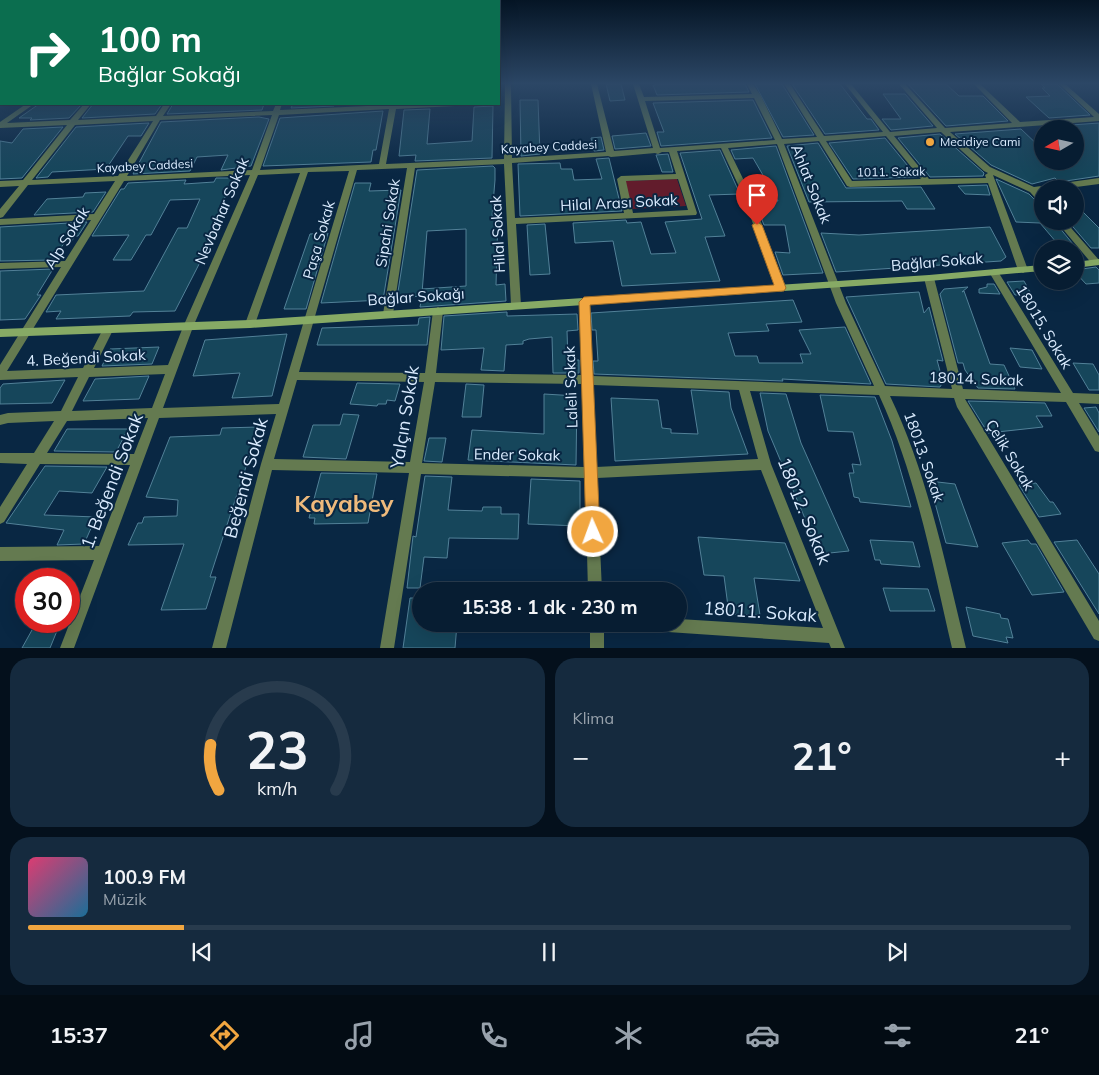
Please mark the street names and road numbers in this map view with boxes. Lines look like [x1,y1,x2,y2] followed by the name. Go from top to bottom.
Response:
[500,136,597,157] street label: Kayabey Caddesi
[787,141,836,226] street label: Ahlat Sokak
[190,154,253,267] street label: Nevbahar Sokak
[96,155,193,176] street label: Kayabey Caddesi
[857,163,926,180] street label: 1011. Sokak
[371,177,404,269] street label: Sipahi Sokak
[560,190,679,215] street label: Hilal Arası Sokak
[486,195,509,273] street label: Hilal Sokak
[298,198,339,281] street label: Paşa Sokak
[40,203,93,272] street label: Alp Sokak
[890,248,984,275] street label: Bağlar Sokak
[1012,281,1077,372] street label: 18015. Sokak
[367,284,465,309] street label: Bağlar Sokağı
[26,345,146,370] street label: 4. Beğendi Sokak
[560,345,581,429] street label: Laleli Sokak
[385,363,424,471] street label: Yalçın Sokak
[928,367,1024,390] street label: 18014. Sokak
[75,409,148,552] street label: 1. Beğendi Sokak
[900,409,949,505] street label: 18013. Sokak
[218,414,273,541] street label: Beğendi Sokak
[982,416,1039,494] street label: Çelik Sokak
[474,444,561,465] street label: Ender Sokak
[773,454,837,568] street label: 18012. Sokak
[703,596,818,627] street label: 18011. Sokak

